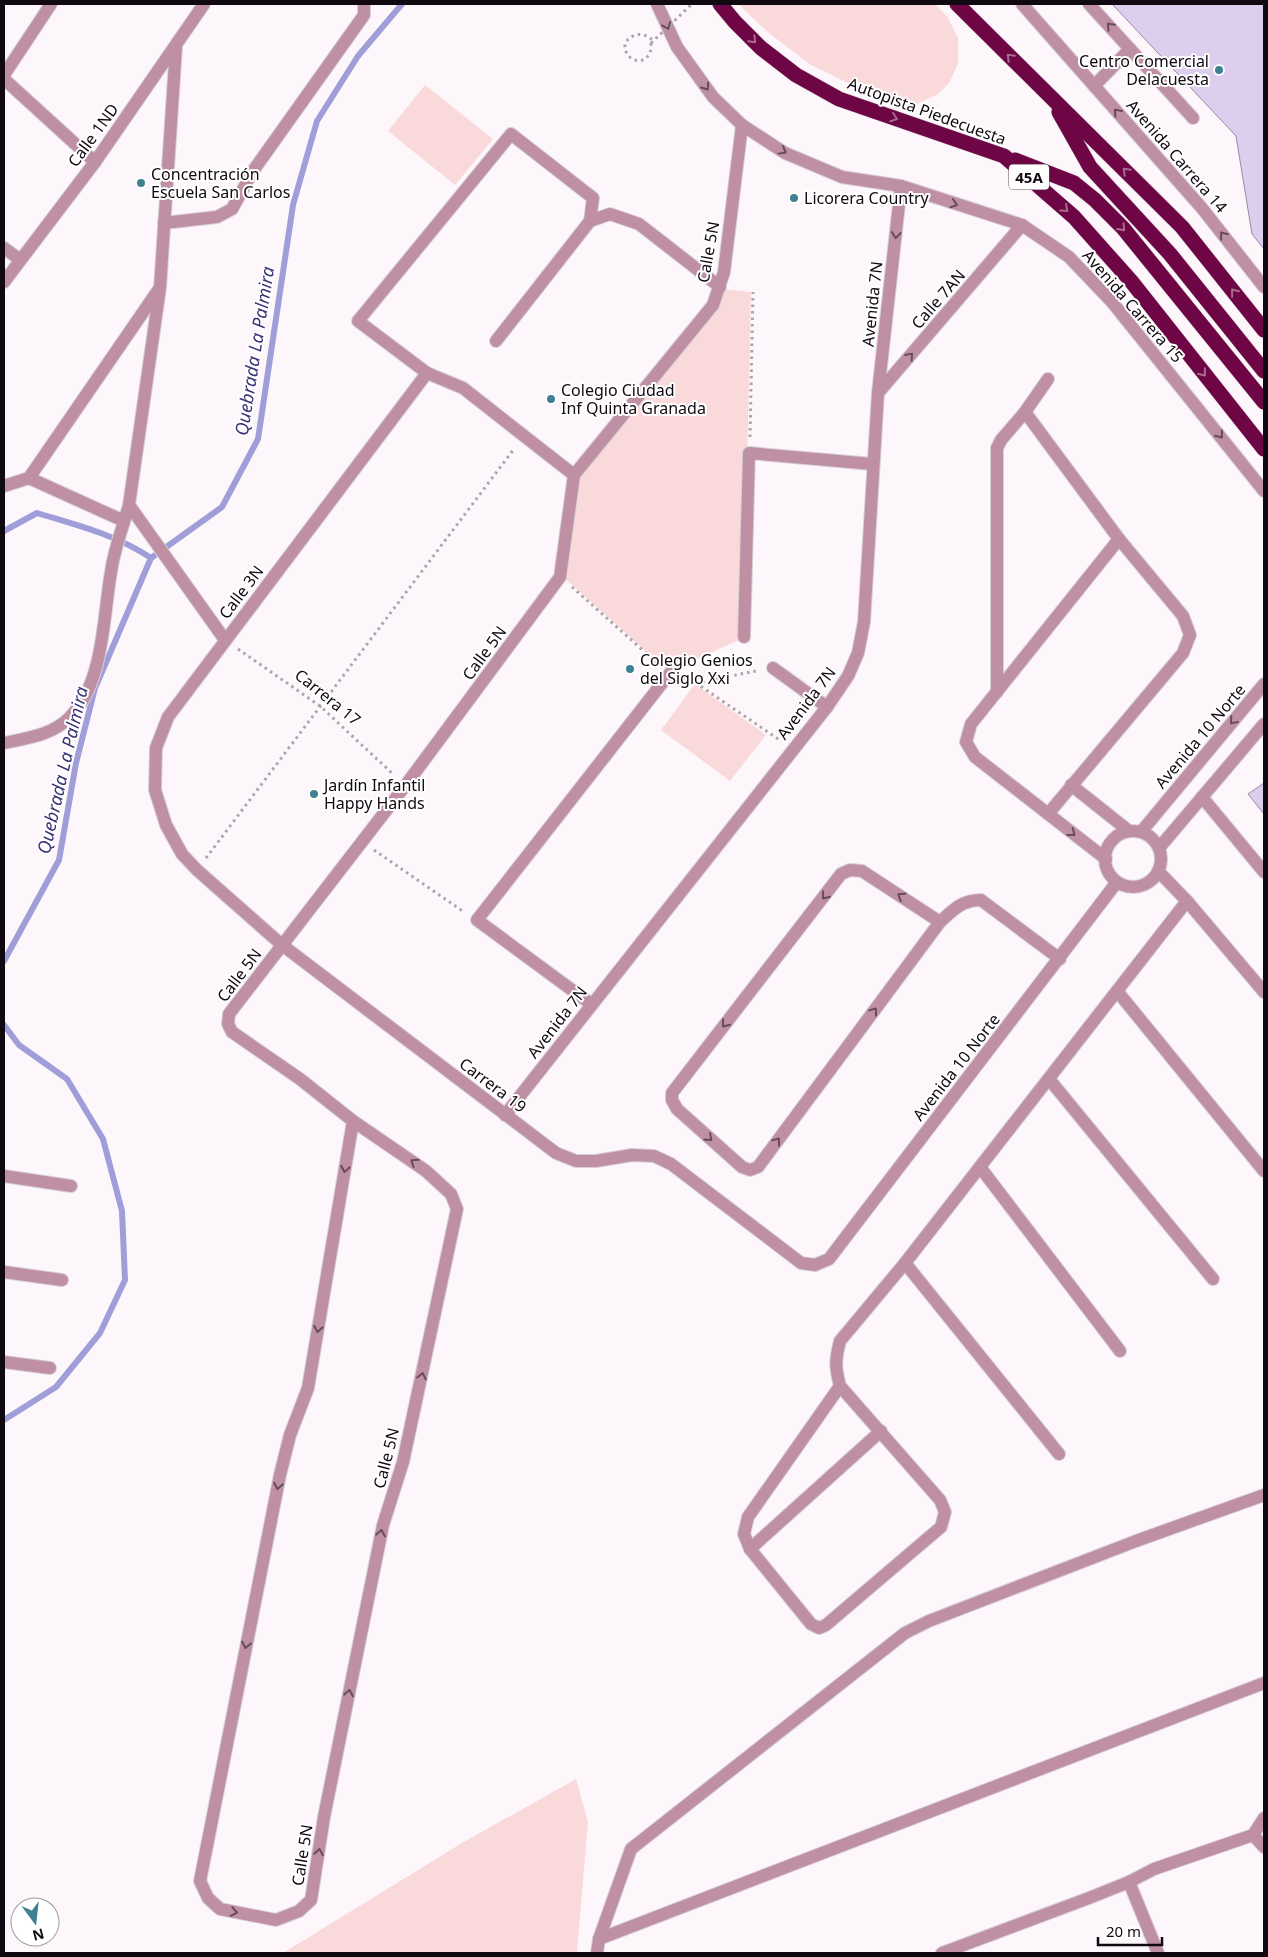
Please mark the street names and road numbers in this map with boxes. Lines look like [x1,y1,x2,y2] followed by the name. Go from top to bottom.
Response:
[845,72,1009,150] street label: Autopista Piedecuesta
[1122,95,1232,217] street label: Avenida Carrera 14
[62,99,124,171] street label: Calle 1ND
[1009,164,1049,190] road number: 45A
[692,220,724,284] street label: Calle 5N
[1078,245,1188,367] street label: Avenida Carrera 15
[857,260,887,348] street label: Avenida 7N
[906,265,970,333] street label: Calle 7AN
[214,561,268,623] street label: Calle 3N
[457,622,511,684] street label: Calle 5N
[771,662,841,744] street label: Avenida 7N
[290,664,366,730] street label: Carrera 17
[1150,679,1250,793] street label: Avenida 10 Norte
[212,944,266,1006] street label: Calle 5N
[522,981,592,1063] street label: Avenida 7N
[907,1009,1005,1125] street label: Avenida 10 Norte
[455,1053,531,1117] street label: Carrera 19
[368,1425,404,1491] street label: Calle 5N
[286,1823,318,1887] street label: Calle 5N

